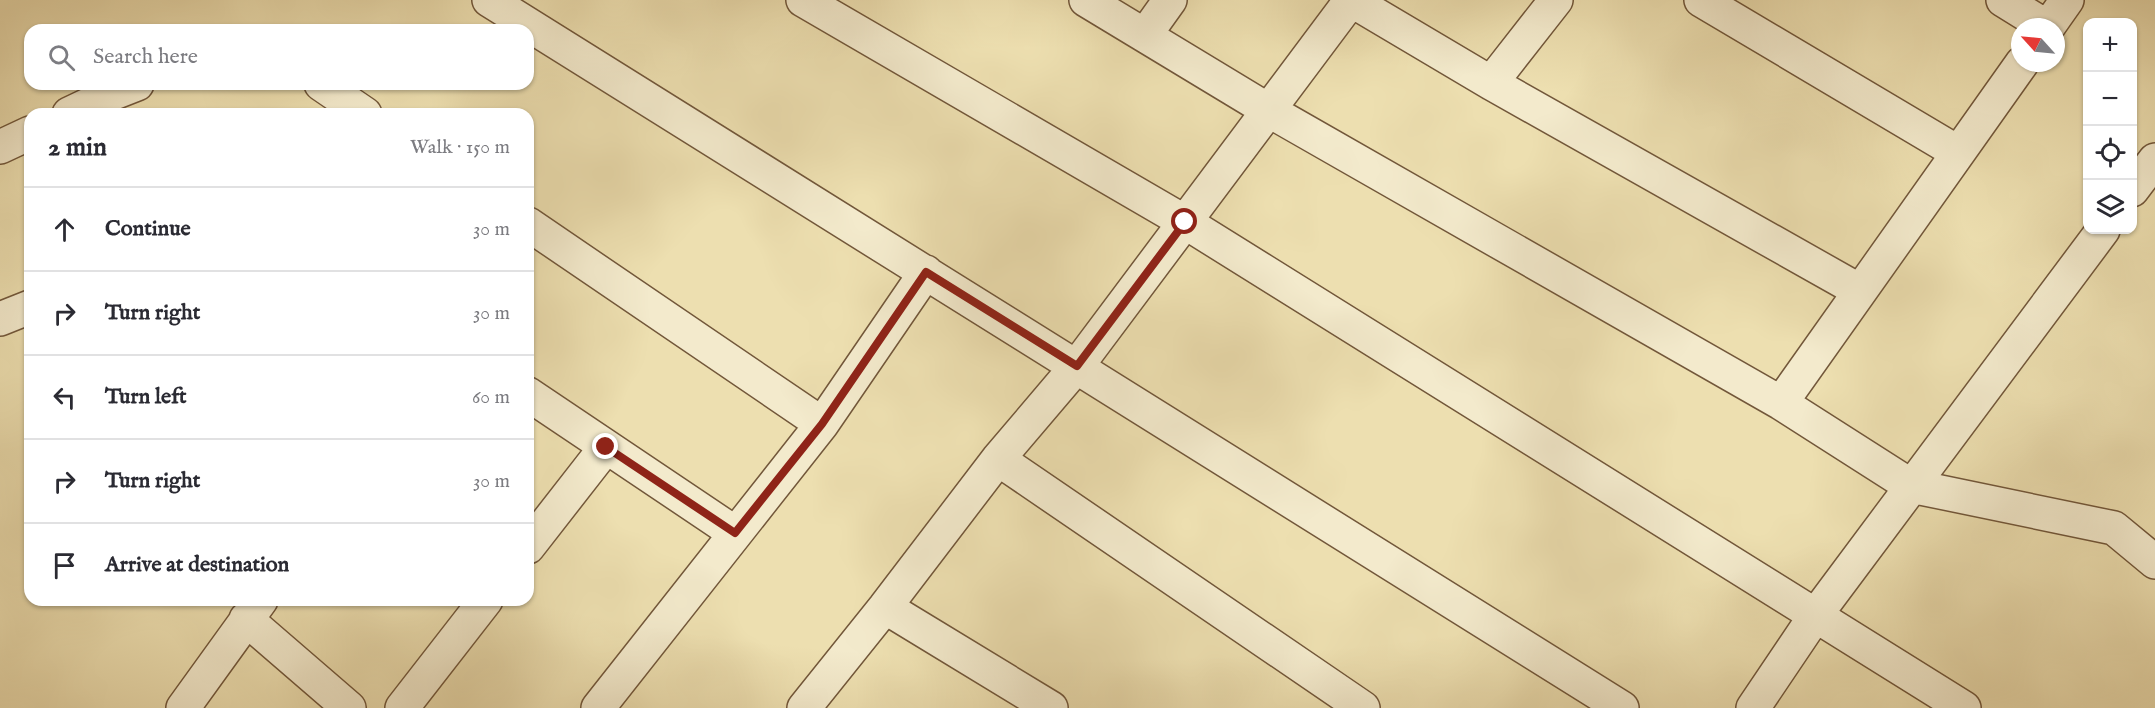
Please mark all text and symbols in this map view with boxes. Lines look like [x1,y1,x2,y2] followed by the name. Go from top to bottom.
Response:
[2011,18,2065,72] north arrow
[2083,18,2137,234] map controls
[2083,18,2137,72] button: +
[24,24,534,90] search box
[45,41,78,74] icon: search
[93,43,198,71] text: Search here
[2083,72,2137,126] button: −
[2083,126,2137,180] button: locate
[48,131,107,164] text: 2 min
[410,135,510,160] text: Walk · 150 m
[2083,180,2137,234] button: layers
[1171,208,1197,234] route start
[48,213,81,246] icon: ahead
[105,215,191,243] text: Continue
[473,217,510,242] text: 30 m
[48,297,81,330] icon: right
[105,299,200,327] text: Turn right
[473,301,510,326] text: 30 m
[48,381,81,414] icon: left
[105,383,187,411] text: Turn left
[472,385,510,410] text: 60 m
[592,433,618,459] route end
[48,465,81,498] icon: right
[105,467,200,495] text: Turn right
[473,469,510,494] text: 30 m
[48,549,81,582] icon: arrive
[105,551,289,579] text: Arrive at destination

